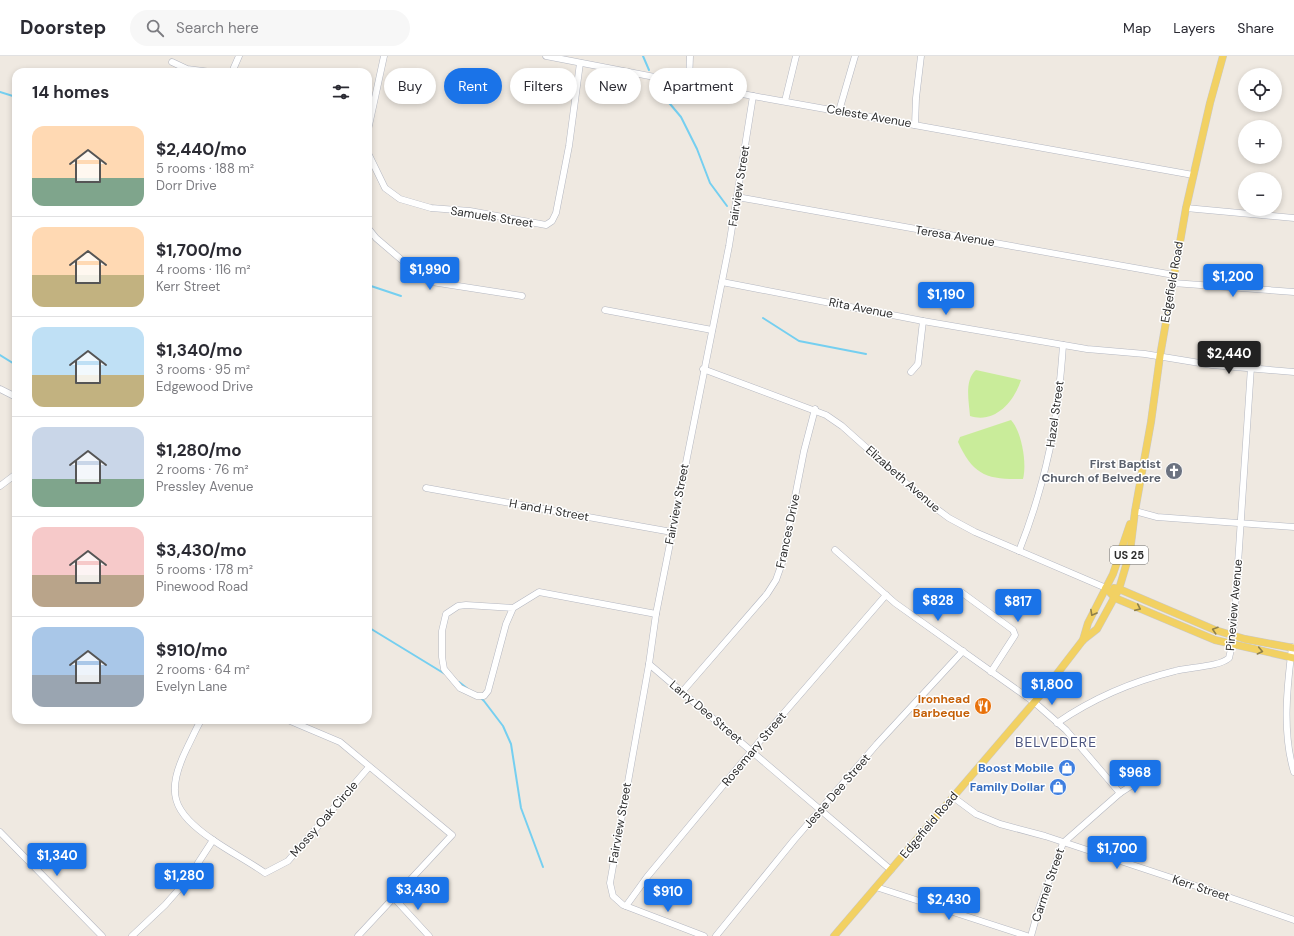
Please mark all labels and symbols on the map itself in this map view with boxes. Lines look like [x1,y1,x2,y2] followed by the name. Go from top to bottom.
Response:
[825,101,913,131] street label: Celeste Avenue
[725,144,753,228] street label: Fairview Street
[449,203,535,231] street label: Samuels Street
[914,222,996,250] street label: Teresa Avenue
[1157,240,1187,324] street label: Edgefield Road
[397,257,463,291] pin: $1,990
[1200,264,1266,298] pin: $1,200
[913,282,979,316] pin: $1,190
[827,294,895,322] street label: Rita Avenue
[1196,341,1262,375] pin: $2,440
[1042,379,1068,448] street label: Hazel Street
[862,442,944,516] street label: Elizabeth Avenue
[1041,456,1161,486] place label: First Baptist Church of Belvedere
[1164,461,1184,481] church icon: First Baptist Church of Belvedere
[661,462,693,546] street label: Fairview Street
[772,492,804,570] street label: Frances Drive
[508,495,590,525] street label: H and H Street
[1110,546,1148,564] road number: US 25
[1222,558,1246,652] street label: Pineview Avenue
[914,588,962,622] pin: $828
[994,589,1042,623] pin: $817
[1134,603,1141,611] one-way arrow
[1090,609,1098,616] one-way arrow
[1212,626,1219,634] one-way arrow
[1257,647,1263,655] one-way arrow
[1019,672,1085,706] pin: $1,800
[666,677,746,747] street label: Larry Dee Street
[913,691,970,721] place label: Ironhead Barbeque
[973,696,993,716] restaurant icon: Ironhead Barbeque
[718,708,790,789] street label: Rosemary Street
[1015,733,1097,751] district label: BELVEDERE
[800,750,874,832] street label: Jesse Dee Street
[1057,758,1077,778] shop icon: Boost Mobile
[978,760,1054,776] place label: Boost Mobile
[1111,760,1159,794] pin: $968
[286,777,362,860] street label: Mossy Oak Circle
[1048,777,1068,797] shop icon: Family Dollar
[970,779,1045,795] place label: Family Dollar
[605,781,635,865] street label: Fairview Street
[896,788,962,862] street label: Edgefield Road
[1084,836,1150,870] pin: $1,700
[24,843,90,877] pin: $1,340
[1028,846,1068,924] street label: Carmel Street
[151,863,217,897] pin: $1,280
[1170,871,1232,905] street label: Kerr Street
[385,877,451,911] pin: $3,430
[644,879,692,913] pin: $910
[916,887,982,921] pin: $2,430

